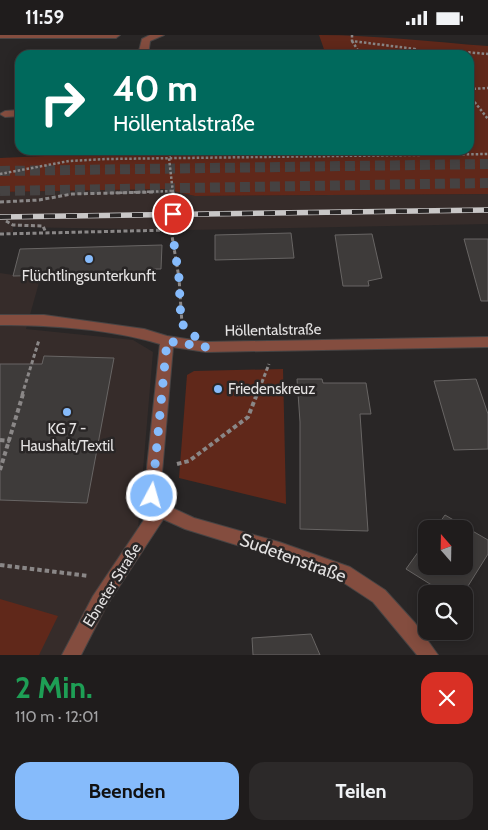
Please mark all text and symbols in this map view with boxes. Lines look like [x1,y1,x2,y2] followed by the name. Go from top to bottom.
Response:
[25,6,64,29] text: 11:59
[113,67,198,110] text: 40 m
[30,70,95,135] icon: right
[113,110,255,137] text: Höllentalstraße
[152,193,194,235] pin
[159,200,187,228] icon: arrive
[83,253,95,265] marker: Flüchtlingsunterkunft
[22,267,156,285] place label: Flüchtlingsunterkunft
[224,320,322,340] street label: Höllentalstraße
[228,380,315,398] place label: Friedenskreuz
[212,383,224,395] marker: Friedenskreuz
[61,406,73,418] marker: KG 7 - Haushalt/Textil
[20,420,114,455] place label: KG 7 - Haushalt/Textil
[125,469,177,521] position arrow
[418,520,472,575] north arrow
[418,520,473,640] map controls
[237,529,349,587] street label: Sudetenstraße
[79,540,145,630] street label: Ebneter Straße
[418,585,473,640] button: search
[15,669,93,706] text: 2 Min.
[421,672,473,724] button: close
[15,707,99,726] text: 110 m · 12:01
[15,762,239,820] button: Beenden
[249,762,473,820] button: Teilen

